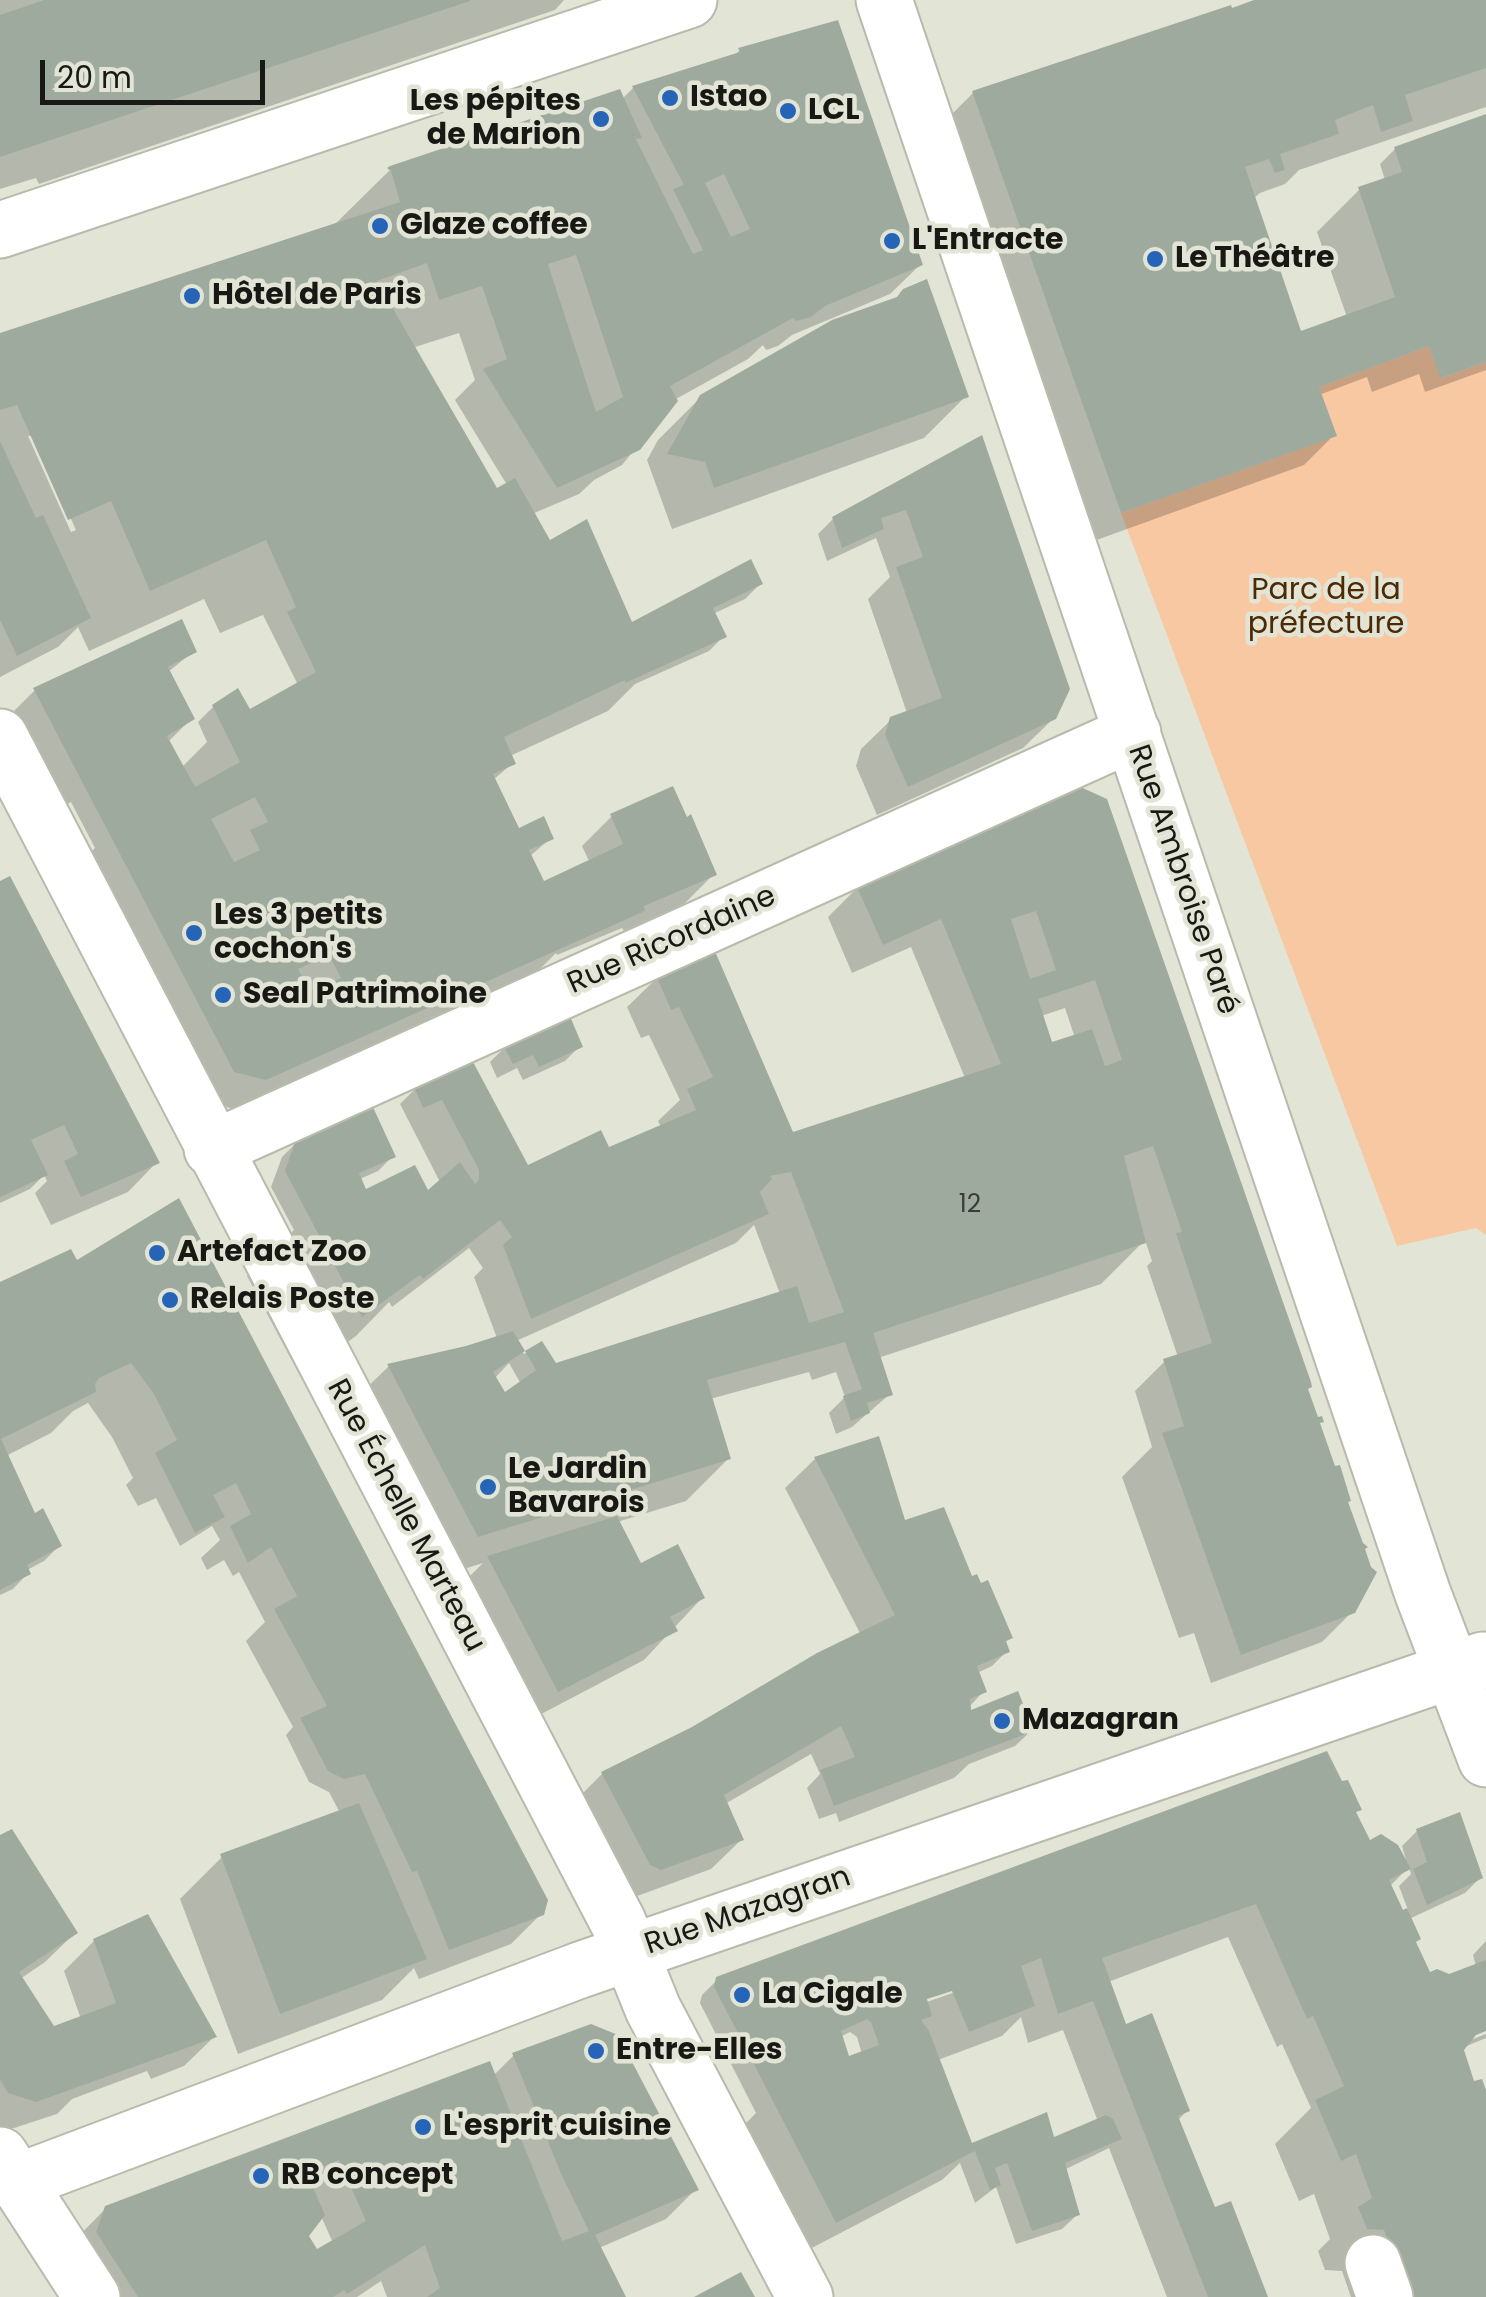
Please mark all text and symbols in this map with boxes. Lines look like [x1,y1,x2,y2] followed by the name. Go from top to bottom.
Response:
[45,40,270,102] scale bar
[57,56,132,99] text: 20 m
[690,80,767,116] place label: Istao
[410,84,581,154] place label: Les pépites de Marion
[659,87,681,109] marker: Istao
[808,93,859,129] place label: LCL
[777,100,799,122] marker: LCL
[590,108,612,130] marker: Les pépites de Marion
[400,208,588,244] place label: Glaze coffee
[369,215,391,237] marker: Glaze coffee
[912,223,1064,259] place label: L'Entracte
[881,230,903,252] marker: L'Entracte
[1175,241,1334,277] place label: Le Théâtre
[1144,248,1166,270] marker: Le Théâtre
[212,278,422,314] place label: Hôtel de Paris
[181,285,203,307] marker: Hôtel de Paris
[1248,573,1404,644] park label: Parc de la préfecture
[1119,740,1245,1020] street label: Rue Ambroise Paré
[562,879,782,1003] street label: Rue Ricordaine
[214,898,383,968] place label: Les 3 petits cochon's
[183,922,205,944] marker: Les 3 petits cochon's
[243,977,487,1013] place label: Seal Patrimoine
[212,984,234,1006] marker: Seal Patrimoine
[959,1191,981,1221] house number: 12
[177,1235,367,1271] place label: Artefact Zoo
[146,1242,168,1264] marker: Artefact Zoo
[190,1282,374,1318] place label: Relais Poste
[159,1289,181,1311] marker: Relais Poste
[318,1374,492,1658] street label: Rue Échelle Marteau
[508,1452,647,1522] place label: Le Jardin Bavarois
[477,1476,499,1498] marker: Le Jardin Bavarois
[1022,1703,1179,1739] place label: Mazagran
[991,1710,1013,1732] marker: Mazagran
[640,1860,856,1964] street label: Rue Mazagran
[762,1977,903,2013] place label: La Cigale
[731,1984,753,2006] marker: La Cigale
[616,2033,782,2069] place label: Entre-Elles
[585,2040,607,2062] marker: Entre-Elles
[443,2109,671,2145] place label: L'esprit cuisine
[412,2116,434,2138] marker: L'esprit cuisine
[281,2158,453,2194] place label: RB concept
[250,2165,272,2187] marker: RB concept

